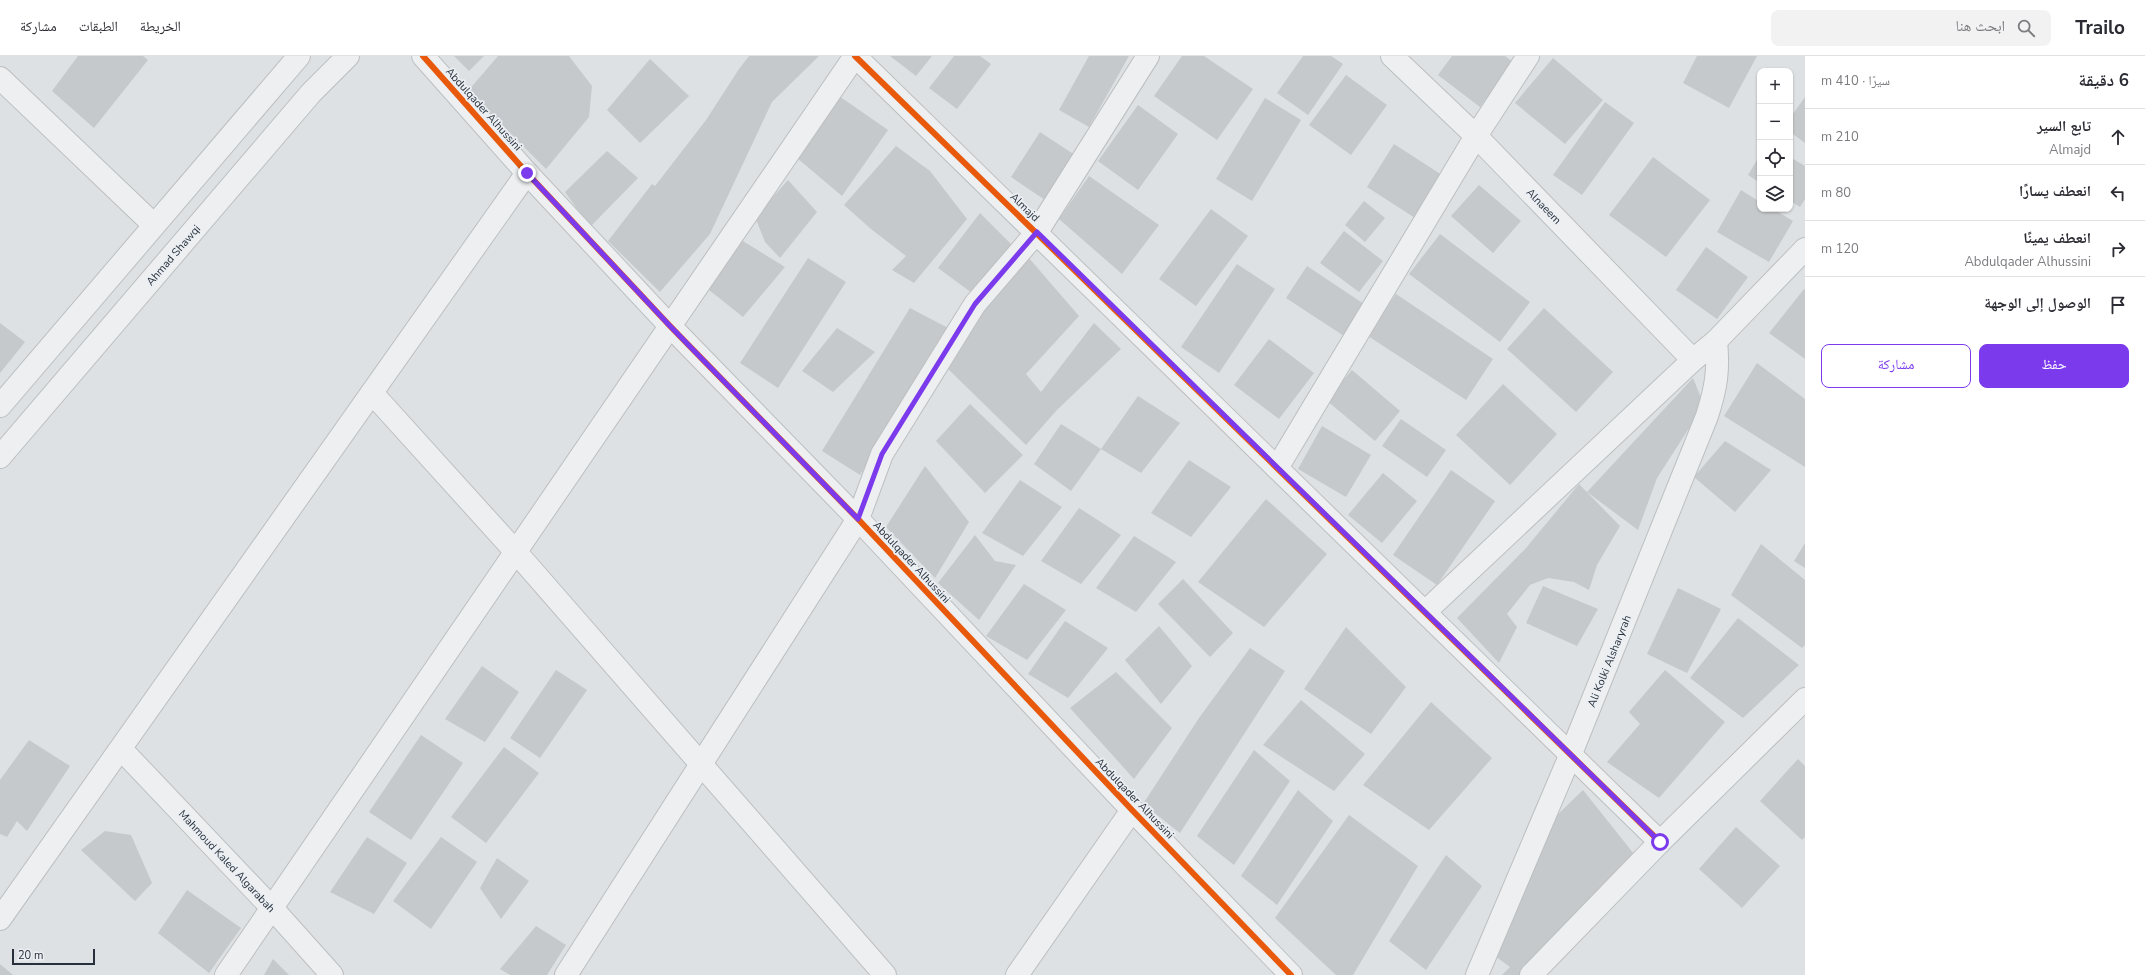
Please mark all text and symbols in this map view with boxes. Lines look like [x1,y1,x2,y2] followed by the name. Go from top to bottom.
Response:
[1771,10,2051,46] search box
[2075,15,2125,41] text: Trailo
[1956,16,2005,36] text: ابحث هنا
[20,17,57,36] text: مشاركة
[79,17,118,36] text: الطبقات
[140,17,181,36] text: الخريطة
[2015,17,2037,39] icon: search
[442,65,525,154] street label: Abdulqader Alhussini
[1757,68,1793,212] map controls
[1757,68,1793,104] button: +
[2079,69,2129,92] text: 6 دقيقة
[1821,72,1890,90] text: سيرًا · 410 m
[1757,104,1793,140] button: −
[2037,116,2091,136] text: تابع السير
[2107,126,2129,148] icon: ahead
[1821,128,1859,146] text: 210 m
[1757,140,1793,176] button: locate
[2049,141,2091,159] text: Almajd
[518,164,536,182] route end
[1757,176,1793,212] button: layers
[2019,181,2091,201] text: انعطف يسارًا
[2107,182,2129,204] icon: left
[1821,184,1851,202] text: 80 m
[1523,185,1564,228] street label: Alnaeem
[1007,190,1043,225] street label: Almajd
[143,222,204,289] street label: Ahmad Shawqi
[2023,228,2091,248] text: انعطف يمينًا
[2107,238,2129,260] icon: right
[1821,240,1859,258] text: 120 m
[1964,253,2091,271] text: Abdulqader Alhussini
[1984,293,2091,313] text: الوصول إلى الوجهة
[2107,294,2129,316] icon: arrive
[1821,344,1971,388] button: مشاركة
[1979,344,2129,388] button: حفظ
[870,518,954,607] street label: Abdulqader Alhussini
[1584,613,1635,709] street label: Ali Kolki Alsharyrah
[1092,755,1177,842] street label: Abdulqader Alhussini
[175,807,278,916] street label: Mahmoud Kaled Algarabah
[1651,833,1669,851] route start
[12,947,95,966] scale bar
[18,948,43,963] text: 20 m

